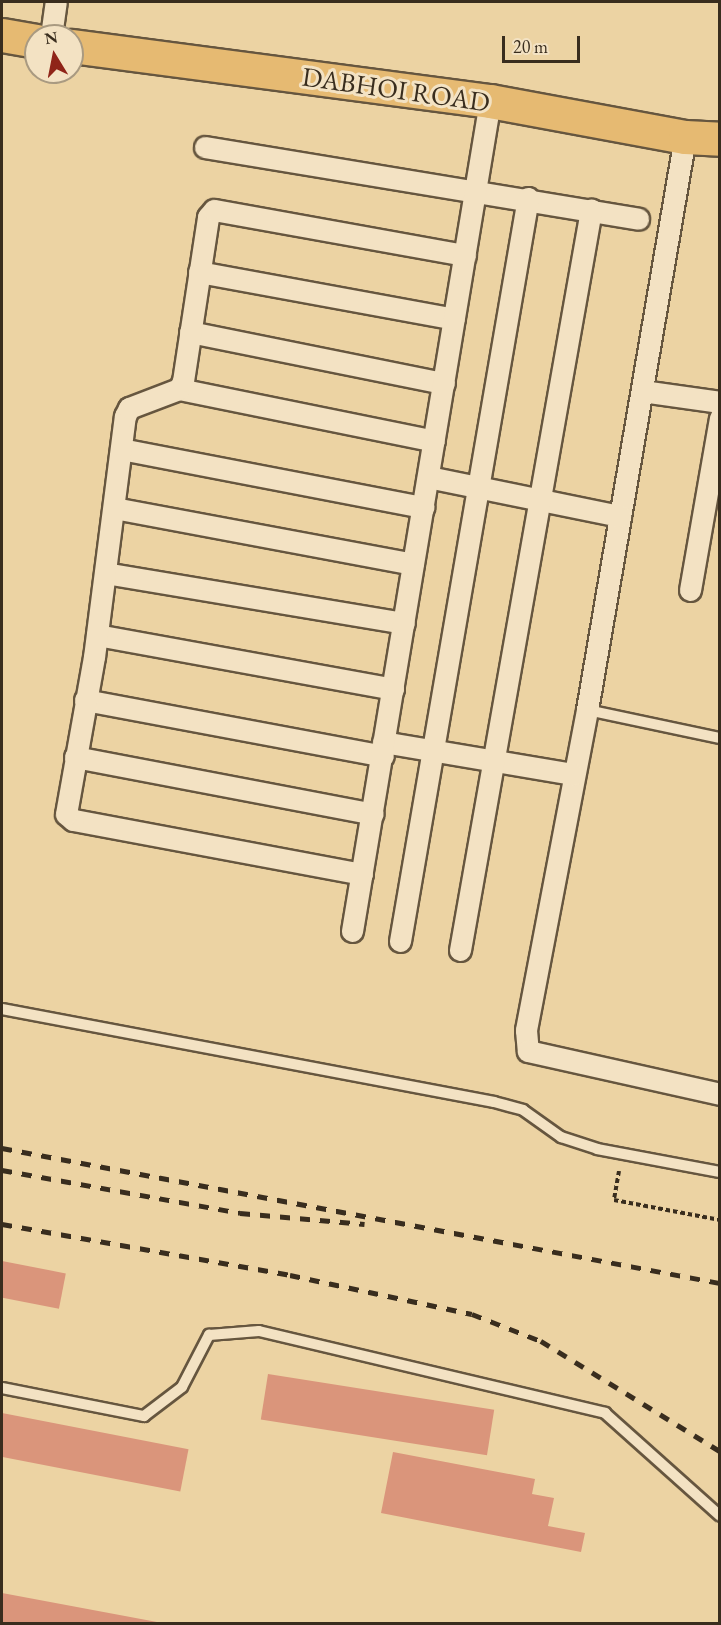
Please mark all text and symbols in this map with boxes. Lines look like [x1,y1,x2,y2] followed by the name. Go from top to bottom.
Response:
[24,24,84,84] north arrow
[505,24,583,62] scale bar
[43,26,59,49] text: N
[513,35,548,58] text: 20 m
[300,60,492,118] street label: DABHOI ROAD

